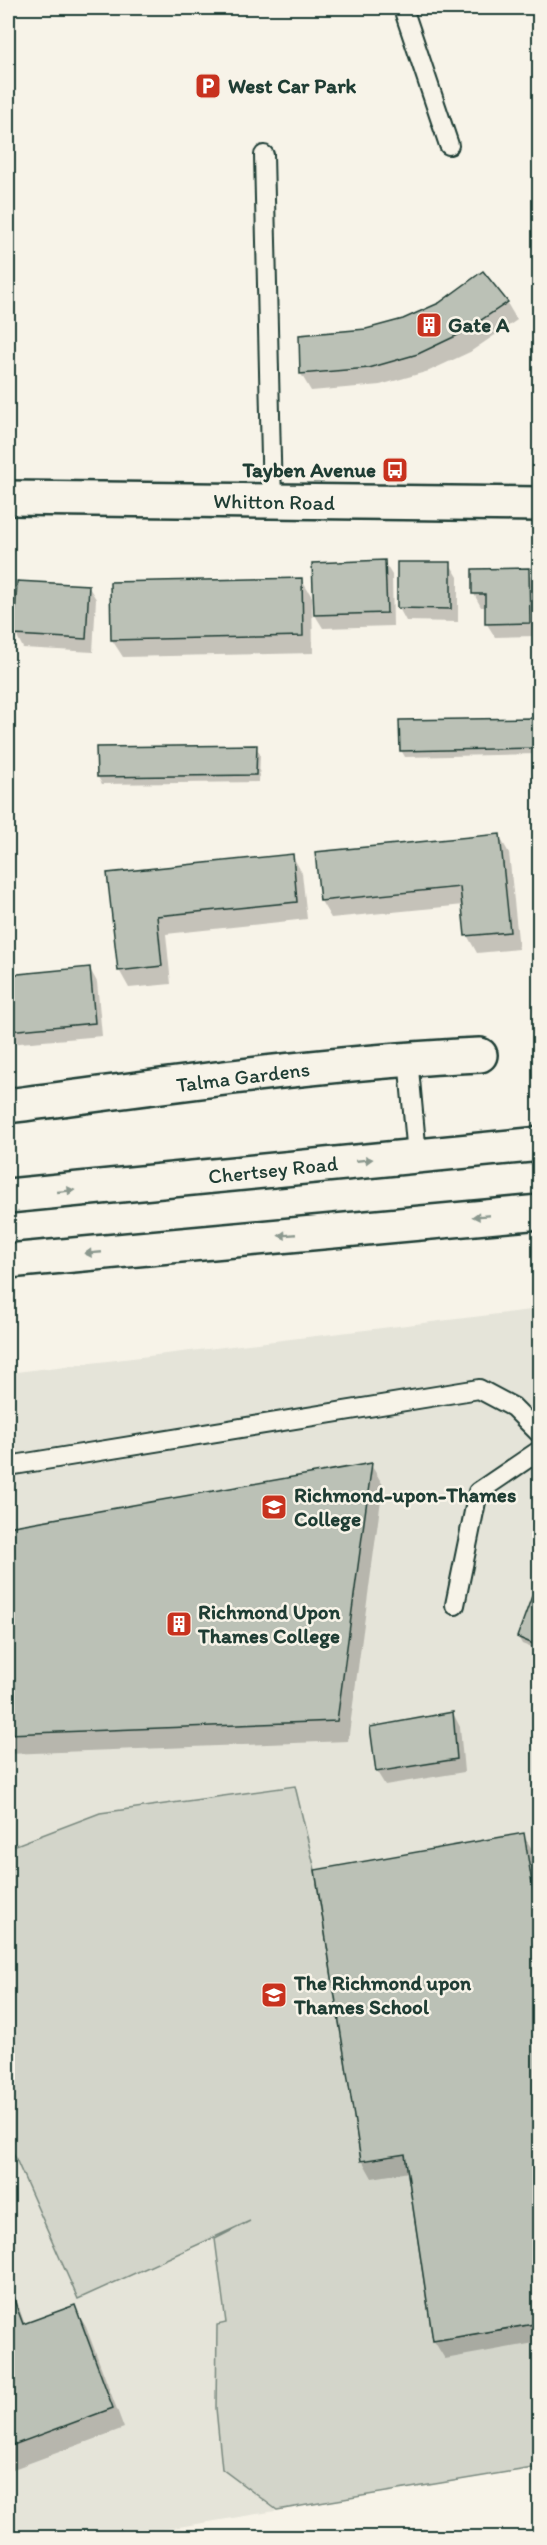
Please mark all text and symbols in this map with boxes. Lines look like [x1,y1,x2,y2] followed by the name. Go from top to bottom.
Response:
[193,71,223,101] parking icon: West Car Park
[228,73,357,98] place label: West Car Park
[414,310,444,340] building icon: Gate A
[448,312,510,337] place label: Gate A
[380,455,410,485] bus stop icon: Tayben Avenue
[241,457,376,483] place label: Tayben Avenue
[213,488,336,515] street label: Whitton Road
[175,1056,311,1097] street label: Talma Gardens
[207,1150,340,1189] street label: Chertsey Road
[355,1155,374,1165] one-way arrow
[56,1186,75,1196] one-way arrow
[472,1211,491,1221] one-way arrow
[278,1230,297,1240] one-way arrow
[83,1248,102,1258] one-way arrow
[294,1482,516,1532] place label: Richmond-upon-Thames College
[259,1492,289,1522] school or university icon: Richmond-upon-Thames College
[197,1599,341,1649] place label: Richmond Upon Thames College
[164,1609,194,1639] building icon: Richmond Upon Thames College
[293,1970,472,2019] place label: The Richmond upon Thames School
[259,1980,289,2010] school or university icon: The Richmond upon Thames School

